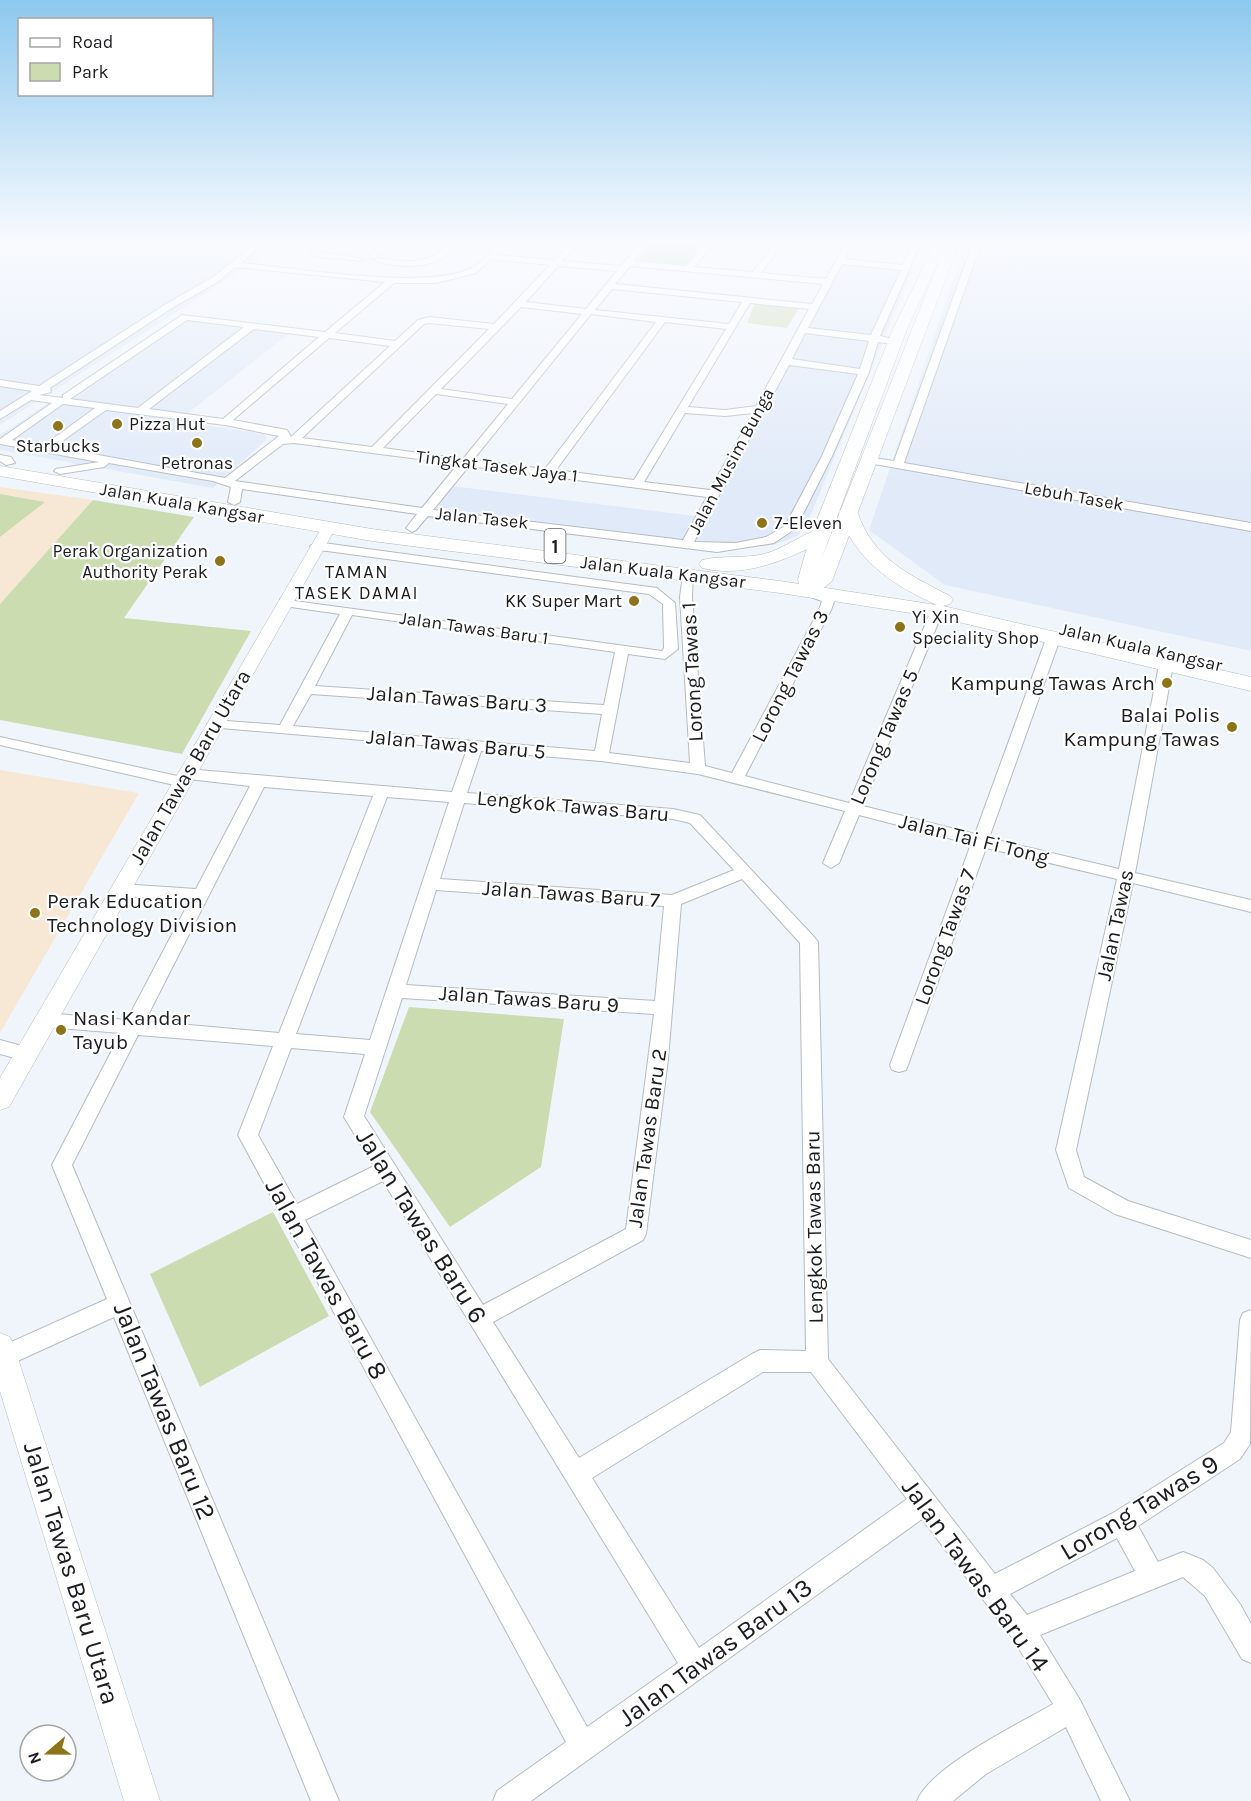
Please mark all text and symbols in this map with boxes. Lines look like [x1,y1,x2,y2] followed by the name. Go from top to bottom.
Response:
[18,18,213,96] legend
[72,31,113,53] text: Road
[72,61,109,83] text: Park
[683,384,779,538] street label: Jalan Musim Bunga
[129,413,206,435] place label: Pizza Hut
[110,417,124,431] marker: Pizza Hut
[51,419,65,433] marker: Starbucks
[16,435,100,457] place label: Starbucks
[190,436,204,450] marker: Petronas
[415,445,579,487] street label: Tingkat Tasek Jaya 1
[161,452,233,474] place label: Petronas
[1023,476,1125,516] street label: Lebuh Tasek
[98,478,266,528] street label: Jalan Kuala Kangsar
[434,502,530,534] street label: Jalan Tasek
[774,512,842,534] place label: 7-Eleven
[755,516,769,530] marker: 7-Eleven
[544,529,566,563] road number: 1
[53,540,208,583] place label: Perak Organization Authority Perak
[579,551,747,593] street label: Jalan Kuala Kangsar
[213,554,227,568] marker: Perak Organization Authority Perak
[295,561,419,604] district label: TAMAN TASEK DAMAI
[505,590,622,612] place label: KK Super Mart
[627,594,641,608] marker: KK Super Mart
[676,602,708,742] street label: Lorong Tawas 1
[746,606,834,746] street label: Lorong Tawas 3
[912,606,1039,649] place label: Yi Xin Speciality Shop
[398,607,550,649] street label: Jalan Tawas Baru 1
[1058,618,1225,676] street label: Jalan Kuala Kangsar
[893,620,907,634] marker: Yi Xin Speciality Shop
[125,666,255,868] street label: Jalan Tawas Baru Utara
[845,666,923,808] street label: Lorong Tawas 5
[950,671,1155,695] place label: Kampung Tawas Arch
[1160,676,1174,690] marker: Kampung Tawas Arch
[366,681,548,717] street label: Jalan Tawas Baru 3
[1063,703,1220,751] place label: Balai Polis Kampung Tawas
[1225,720,1239,734] marker: Balai Polis Kampung Tawas
[365,724,547,764] street label: Jalan Tawas Baru 5
[476,786,670,826] street label: Lengkok Tawas Baru
[897,809,1052,869] street label: Jalan Tai Fi Tong
[909,866,981,1008] street label: Lorong Tawas 7
[1091,867,1139,983] street label: Jalan Tawas
[481,876,661,912] street label: Jalan Tawas Baru 7
[47,889,237,937] place label: Perak Education Technology Division
[28,906,42,920] marker: Perak Education Technology Division
[438,981,620,1017] street label: Jalan Tawas Baru 9
[73,1006,190,1054] place label: Nasi Kandar Tayub
[54,1023,68,1037] marker: Nasi Kandar Tayub
[623,1047,671,1229] street label: Jalan Tawas Baru 2
[349,1123,494,1329] street label: Jalan Tawas Baru 6
[800,1130,828,1324] street label: Lengkok Tawas Baru
[259,1174,394,1385] street label: Jalan Tawas Baru 8
[107,1298,222,1524] street label: Jalan Tawas Baru 12
[17,1438,126,1708] street label: Jalan Tawas Baru Utara
[1054,1448,1224,1567] street label: Lorong Tawas 9
[895,1473,1056,1678] street label: Jalan Tawas Baru 14
[612,1572,818,1733] street label: Jalan Tawas Baru 13
[18,1723,78,1783] north arrow
[23,1749,45,1767] text: N

